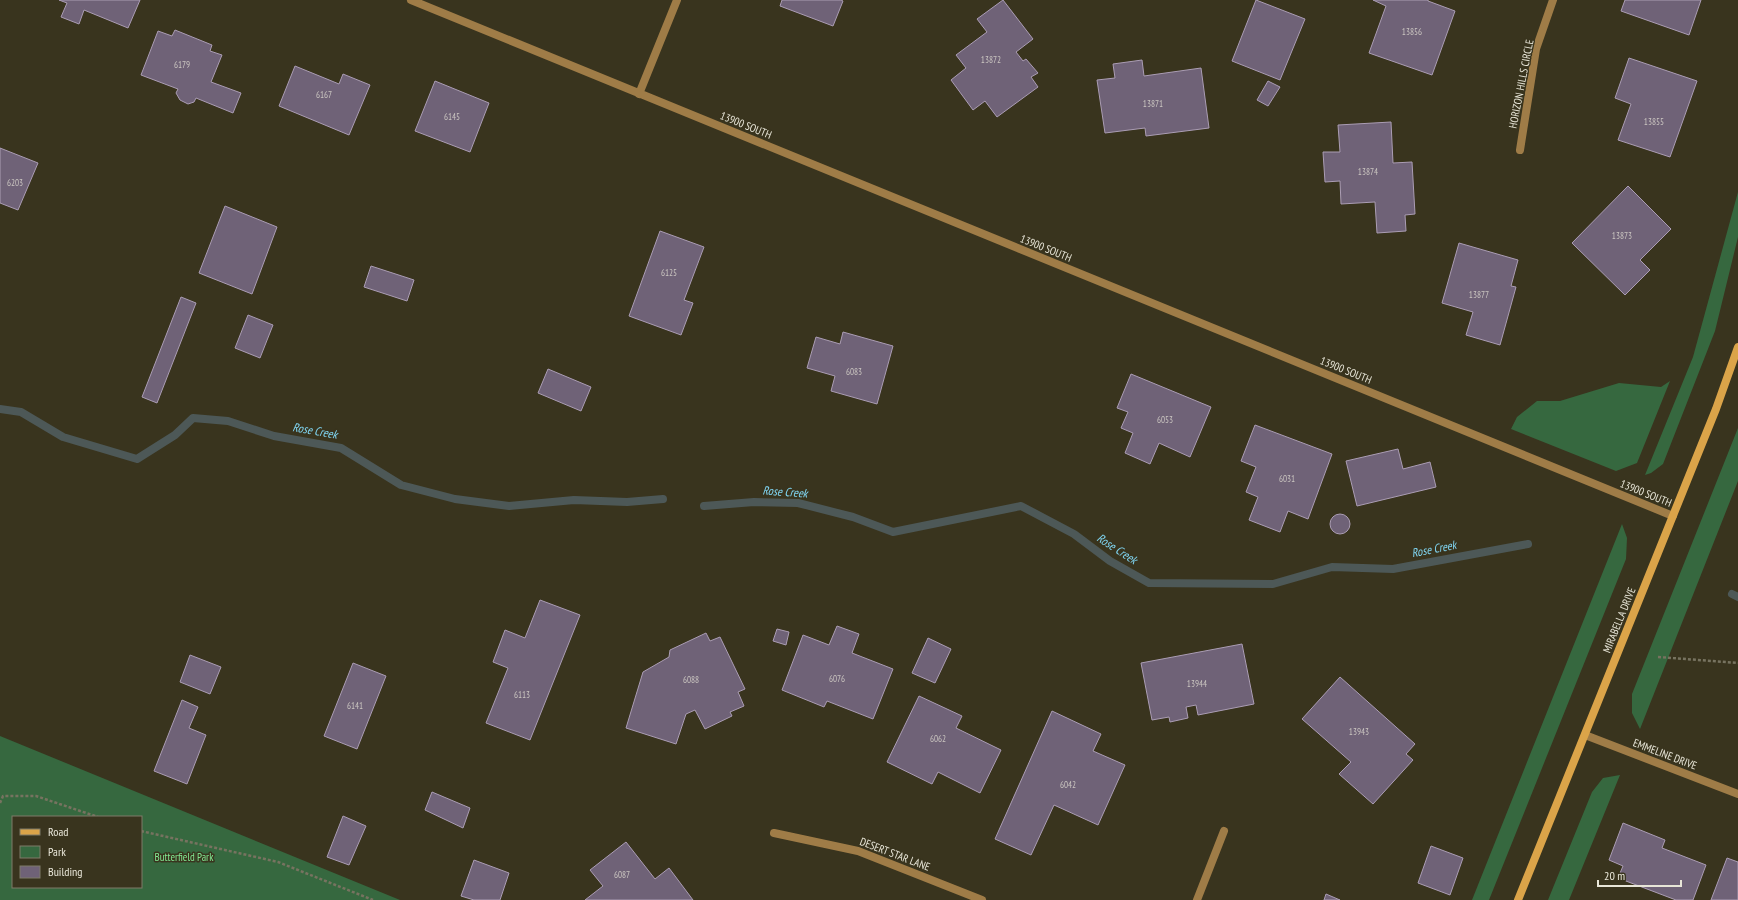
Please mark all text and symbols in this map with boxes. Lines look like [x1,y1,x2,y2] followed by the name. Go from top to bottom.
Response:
[1402,26,1422,37] house number: 13856
[1506,38,1537,130] street label: HORIZON HILLS CIRCLE
[981,54,1001,65] house number: 13872
[174,59,190,70] house number: 6179
[316,89,332,100] house number: 6167
[1143,98,1163,109] house number: 13871
[718,108,774,142] street label: 13900 SOUTH
[444,111,460,122] house number: 6145
[1644,116,1664,127] house number: 13855
[1358,166,1378,177] house number: 13874
[7,177,23,188] house number: 6203
[1612,230,1632,241] house number: 13873
[1018,231,1074,265] street label: 13900 SOUTH
[661,267,677,278] house number: 6125
[1469,289,1489,300] house number: 13877
[1318,353,1374,387] street label: 13900 SOUTH
[846,366,862,377] house number: 6083
[1157,414,1173,425] house number: 6053
[292,419,340,442] water label: Rose Creek
[1279,473,1295,484] house number: 6031
[1618,476,1674,510] street label: 13900 SOUTH
[762,482,809,501] water label: Rose Creek
[1094,530,1141,568] water label: Rose Creek
[1410,537,1459,560] water label: Rose Creek
[1599,585,1639,655] street label: MIRABELLA DRIVE
[829,673,845,684] house number: 6076
[683,674,699,685] house number: 6088
[1187,678,1207,689] house number: 13944
[514,689,530,700] house number: 6113
[347,700,363,711] house number: 6141
[1349,726,1369,737] house number: 13943
[930,733,946,744] house number: 6062
[1631,735,1699,773] street label: EMMELINE DRIVE
[1060,779,1076,790] house number: 6042
[12,816,142,888] legend
[48,824,68,839] text: Road
[858,834,932,874] street label: DESERT STAR LANE
[48,844,66,859] text: Park
[155,850,214,864] park label: Butterfield Park
[1598,862,1681,888] scale bar
[48,864,83,879] text: Building
[1604,868,1625,883] text: 20 m
[614,869,630,880] house number: 6087

